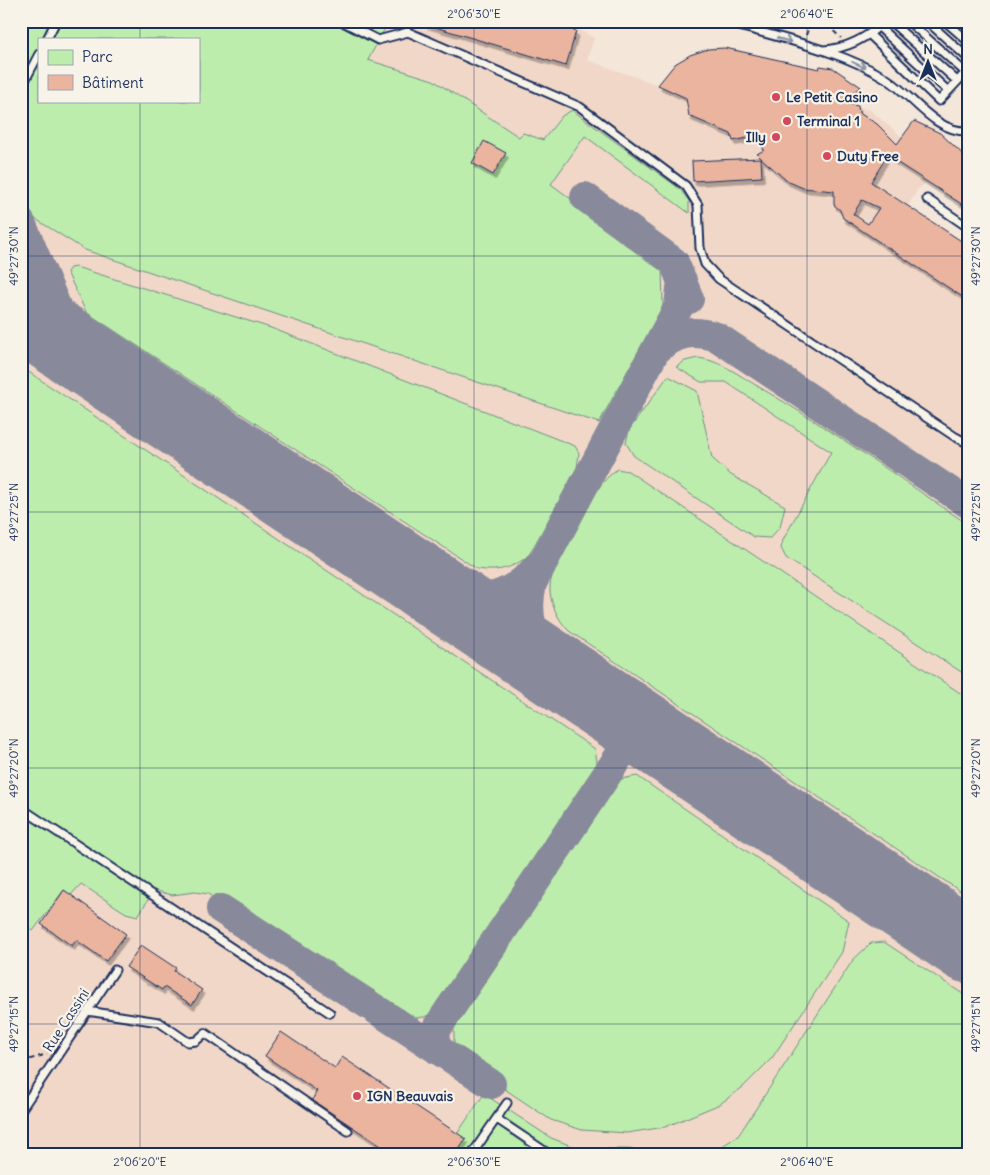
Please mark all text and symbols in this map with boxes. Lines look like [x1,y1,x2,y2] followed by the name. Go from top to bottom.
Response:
[447,6,501,21] text: 2°06'30"E
[780,6,834,21] text: 2°06'40"E
[776,36,792,46] one-way arrow
[38,38,200,102] legend
[902,38,952,88] north arrow
[923,40,933,58] text: N
[82,47,113,66] text: Parc
[851,60,866,70] one-way arrow
[82,73,144,92] text: Bâtiment
[786,88,878,106] place label: Le Petit Casino
[770,91,782,103] marker: Le Petit Casino
[797,112,860,130] place label: Terminal 1
[781,115,793,127] marker: Terminal 1
[746,128,766,146] place label: Illy
[770,131,782,143] marker: Illy
[837,147,899,165] place label: Duty Free
[821,150,833,162] marker: Duty Free
[6,226,21,286] text: 49°27'30"N
[968,226,983,286] text: 49°27'30"N
[6,483,21,541] text: 49°27'25"N
[968,483,983,541] text: 49°27'25"N
[6,738,21,798] text: 49°27'20"N
[968,738,983,798] text: 49°27'20"N
[39,985,93,1055] street label: Rue Cassini
[6,996,21,1052] text: 49°27'15"N
[968,996,983,1052] text: 49°27'15"N
[367,1087,454,1105] place label: IGN Beauvais
[351,1090,363,1102] marker: IGN Beauvais
[113,1154,167,1169] text: 2°06'20"E
[447,1154,501,1169] text: 2°06'30"E
[780,1154,834,1169] text: 2°06'40"E

